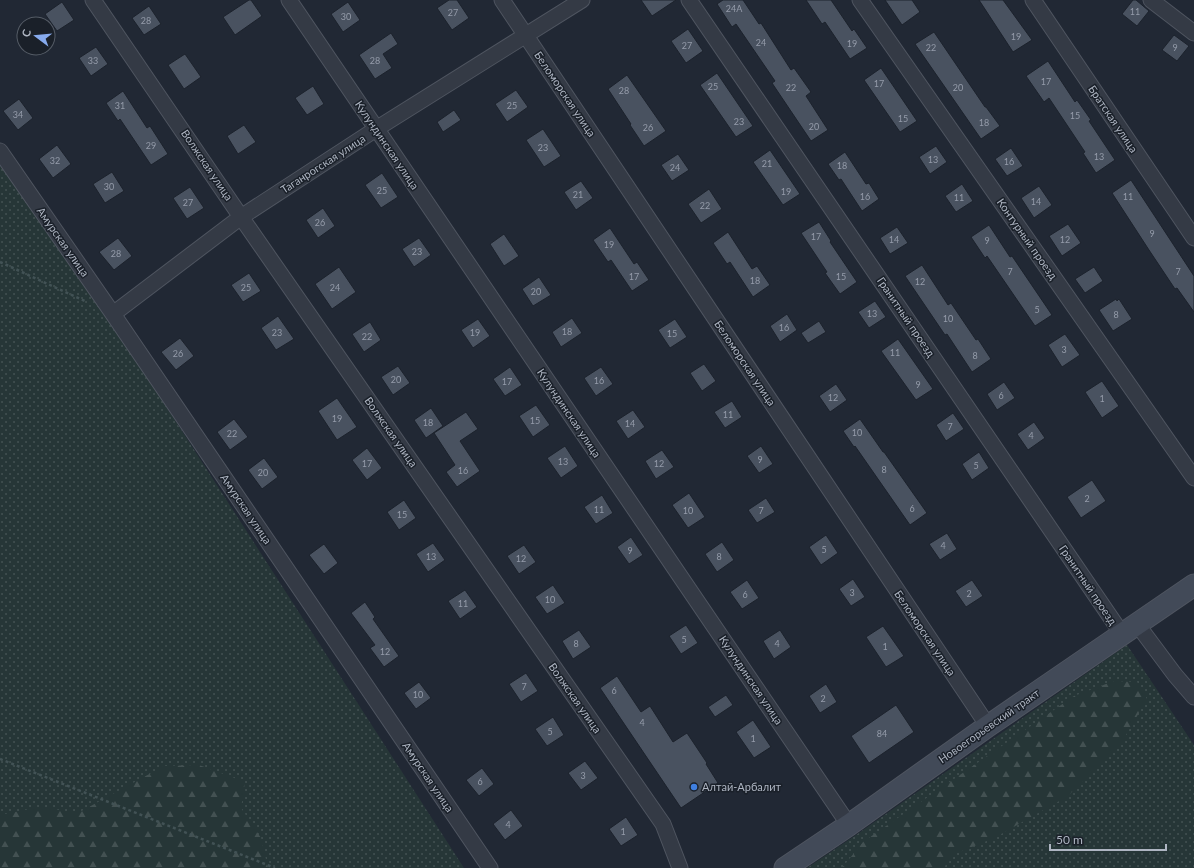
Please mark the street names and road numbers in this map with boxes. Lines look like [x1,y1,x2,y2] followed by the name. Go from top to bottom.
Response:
[532,49,599,139] street label: Беломорская улица
[1086,83,1141,155] street label: Братская улица
[353,98,422,192] street label: Кулундинская улица
[179,127,236,203] street label: Волжская улица
[278,131,367,196] street label: Таганрогская улица
[995,196,1060,282] street label: Контурный проезд
[35,205,92,279] street label: Амурская улица
[875,274,938,359] street label: Гранитный проезд
[712,318,779,408] street label: Беломорская улица
[535,366,604,460] street label: Кулундинская улица
[362,394,420,469] street label: Волжская улица
[218,471,275,546] street label: Амурская улица
[1057,542,1120,627] street label: Гранитный проезд
[892,588,959,678] street label: Беломорская улица
[717,633,786,727] street label: Кулундинская улица
[546,660,604,735] street label: Волжская улица
[936,686,1042,765] street label: Новоегорьевский тракт
[400,739,457,814] street label: Амурская улица

